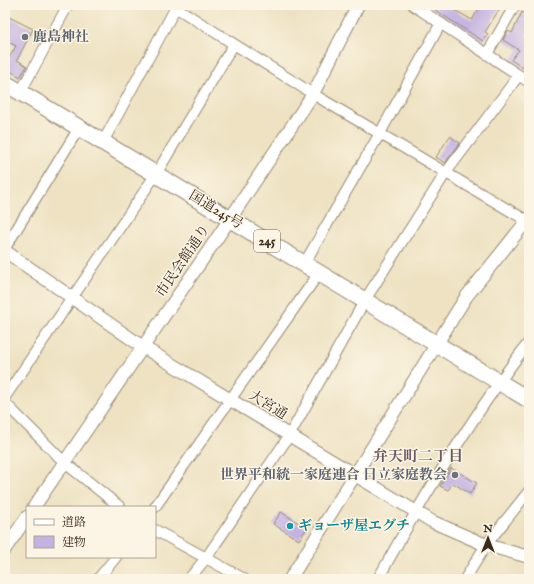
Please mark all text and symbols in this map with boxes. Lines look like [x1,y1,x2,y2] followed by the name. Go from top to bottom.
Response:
[33,28,89,46] place label: 鹿島神社
[20,32,30,42] marker: 鹿島神社
[185,187,247,233] street label: 国道245号
[152,221,214,301] street label: 市民会館通り
[254,230,280,252] road number: 245
[245,386,291,424] street label: 大宮通
[373,447,463,466] district label: 弁天町二丁目
[220,466,447,484] place label: 世界平和統一家庭連合 日立家庭教会
[450,470,460,480] marker: 世界平和統一家庭連合 日立家庭教会
[26,506,156,558] legend
[62,515,86,530] text: 道路
[298,517,410,535] place label: ギョーザ屋エグチ
[468,518,508,558] north arrow
[285,521,295,531] marker: ギョーザ屋エグチ
[482,522,493,536] text: N
[62,535,86,550] text: 建物

